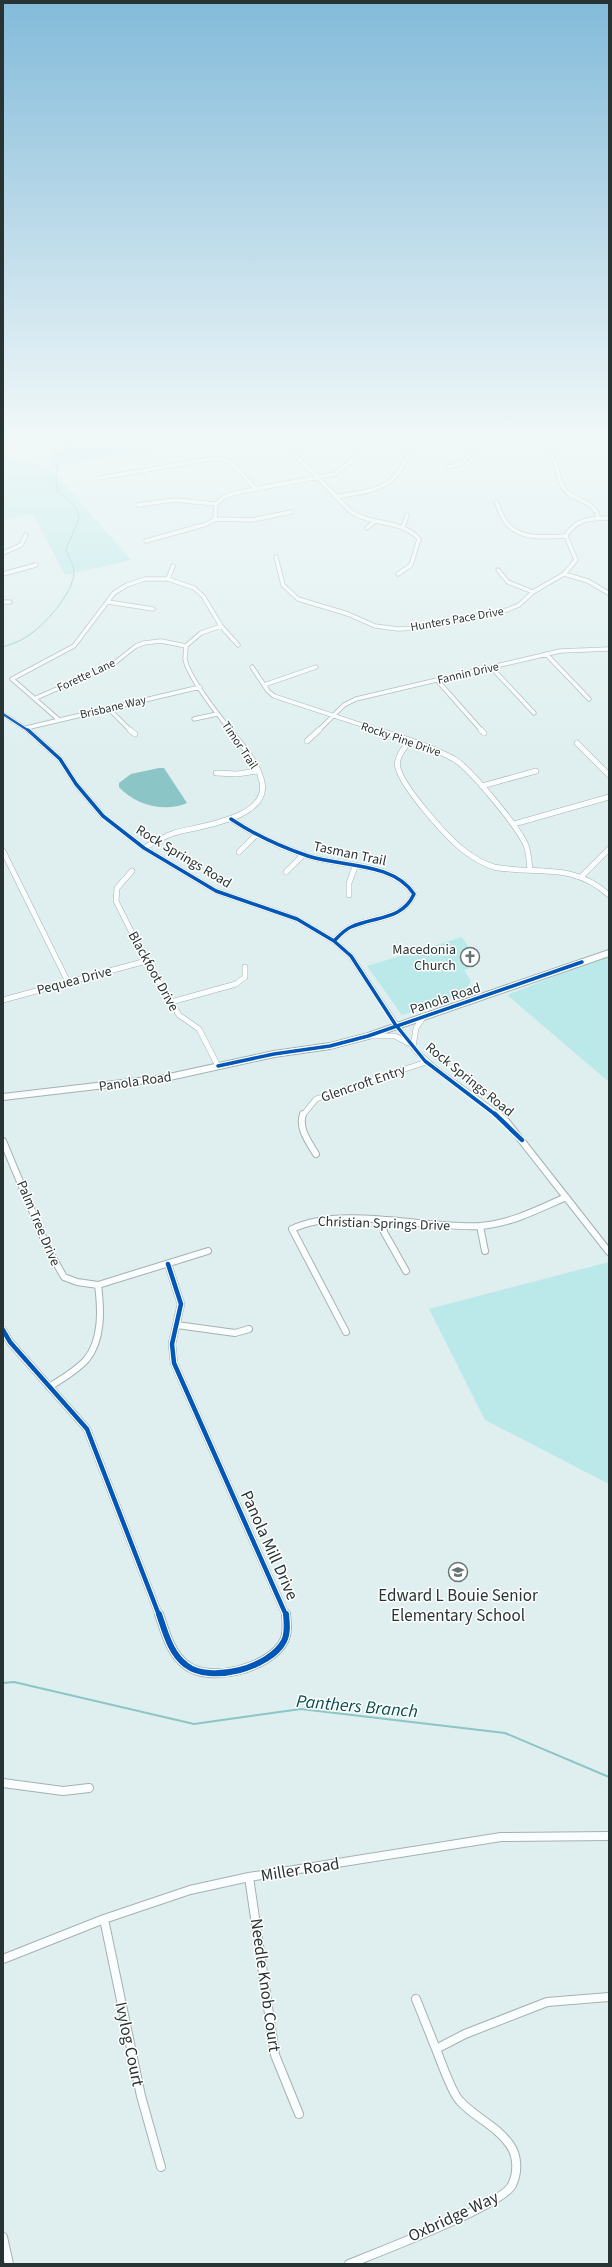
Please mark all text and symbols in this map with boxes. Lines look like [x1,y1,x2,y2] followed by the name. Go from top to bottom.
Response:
[409,603,505,636] street label: Hunters Pace Drive
[54,655,118,696] street label: Forette Lane
[436,658,501,689] street label: Fannin Drive
[78,692,148,723] street label: Brisbane Way
[217,718,262,773] street label: Timor Trail
[359,718,443,761] street label: Rocky Pine Drive
[132,820,235,893] street label: Rock Springs Road
[312,837,388,872] street label: Tasman Trail
[123,928,183,1015] street label: Blackfoot Drive
[392,940,456,976] place label: Macedonia Church
[459,946,481,968] church icon: Macedonia Church
[35,961,114,1001] street label: Pequea Drive
[407,978,483,1020] street label: Panola Road
[421,1038,518,1122] street label: Rock Springs Road
[318,1060,409,1108] street label: Glencroft Entry
[98,1067,173,1097] street label: Panola Road
[11,1178,65,1269] street label: Palm Tree Drive
[317,1212,451,1236] street label: Christian Springs Drive
[234,1487,304,1604] street label: Panola Mill Drive
[447,1561,469,1583] school or university icon: Edward L Bouie Senior Elementary School
[378,1584,538,1628] place label: Edward L Bouie Senior Elementary School
[295,1689,419,1724] water label: Panthers Branch
[259,1852,341,1888] street label: Miller Road
[244,1917,286,2054] street label: Needle Knob Court
[108,2000,150,2089] street label: Ivylog Court
[404,2185,503,2248] street label: Oxbridge Way

